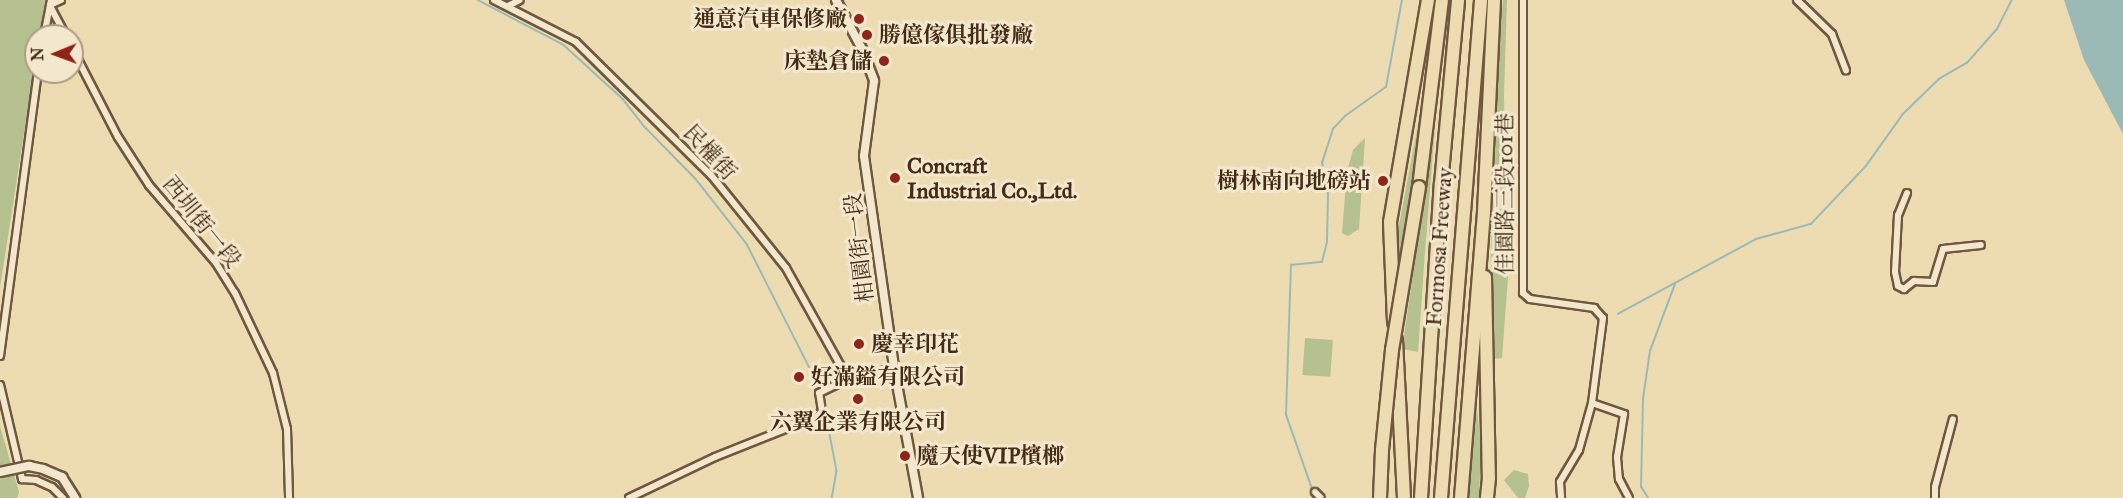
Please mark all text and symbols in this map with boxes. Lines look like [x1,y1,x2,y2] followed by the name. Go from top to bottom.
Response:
[693,6,847,32] place label: 通意汽車保修廠
[852,12,866,26] marker: 通意汽車保修廠
[879,22,1033,48] place label: 勝億傢俱批發廠
[24,24,84,84] north arrow
[860,28,874,42] marker: 勝億傢俱批發廠
[28,47,47,61] text: N
[784,48,872,74] place label: 床墊倉儲
[877,54,891,68] marker: 床墊倉儲
[1492,113,1518,275] street label: 佳園路三段101巷
[678,119,742,185] street label: 民權街
[907,152,1077,204] place label: Concraft Industrial Co.,Ltd.
[1420,167,1458,327] street label: Formosa Freeway
[1217,168,1371,194] place label: 樹林南向地磅站
[157,171,247,273] street label: 西圳街一段
[888,171,902,185] marker: Concraft Industrial Co.,Ltd.
[1376,174,1390,188] marker: 樹林南向地磅站
[839,192,879,304] street label: 柑園街一段
[871,331,959,357] place label: 慶幸印花
[852,337,866,351] marker: 慶幸印花
[811,364,965,390] place label: 好滿鎰有限公司
[792,370,806,384] marker: 好滿鎰有限公司
[851,392,865,406] marker: 六翼企業有限公司
[770,409,946,435] place label: 六翼企業有限公司
[917,443,1064,469] place label: 魔天使VIP檳榔
[898,449,912,463] marker: 魔天使VIP檳榔

